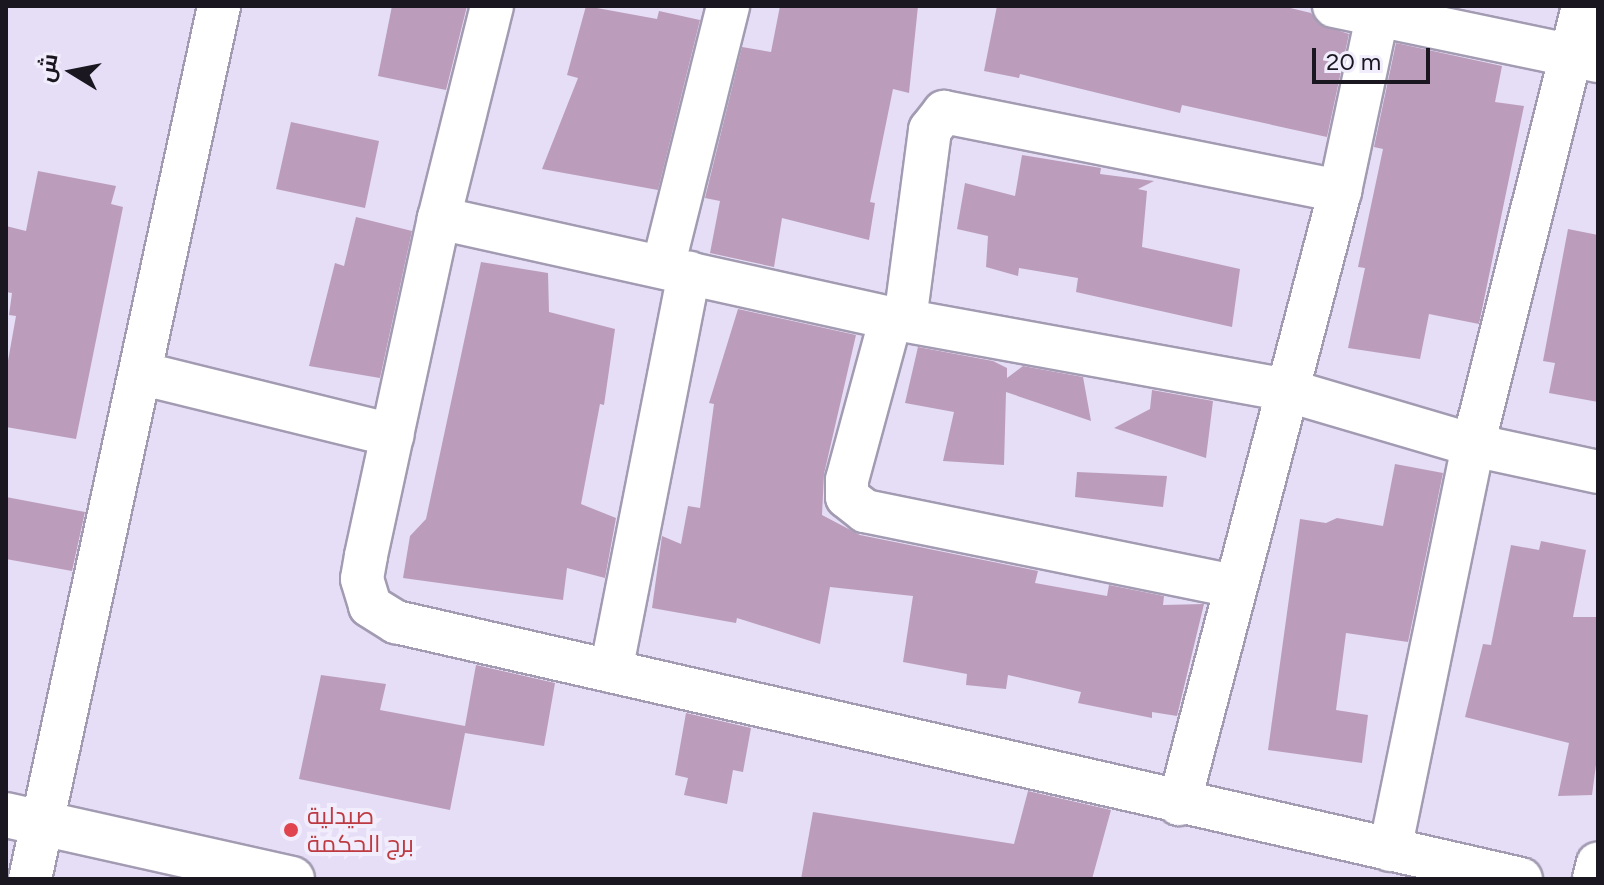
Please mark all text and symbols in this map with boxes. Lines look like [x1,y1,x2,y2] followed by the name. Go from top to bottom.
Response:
[32,32,112,112] north arrow
[1316,32,1434,82] scale bar
[1326,47,1381,76] text: 20 m
[32,52,64,84] text: ش
[307,802,414,858] place label: صيدلية برج الحكمة
[282,821,300,839] marker: صيدلية برج الحكمة

